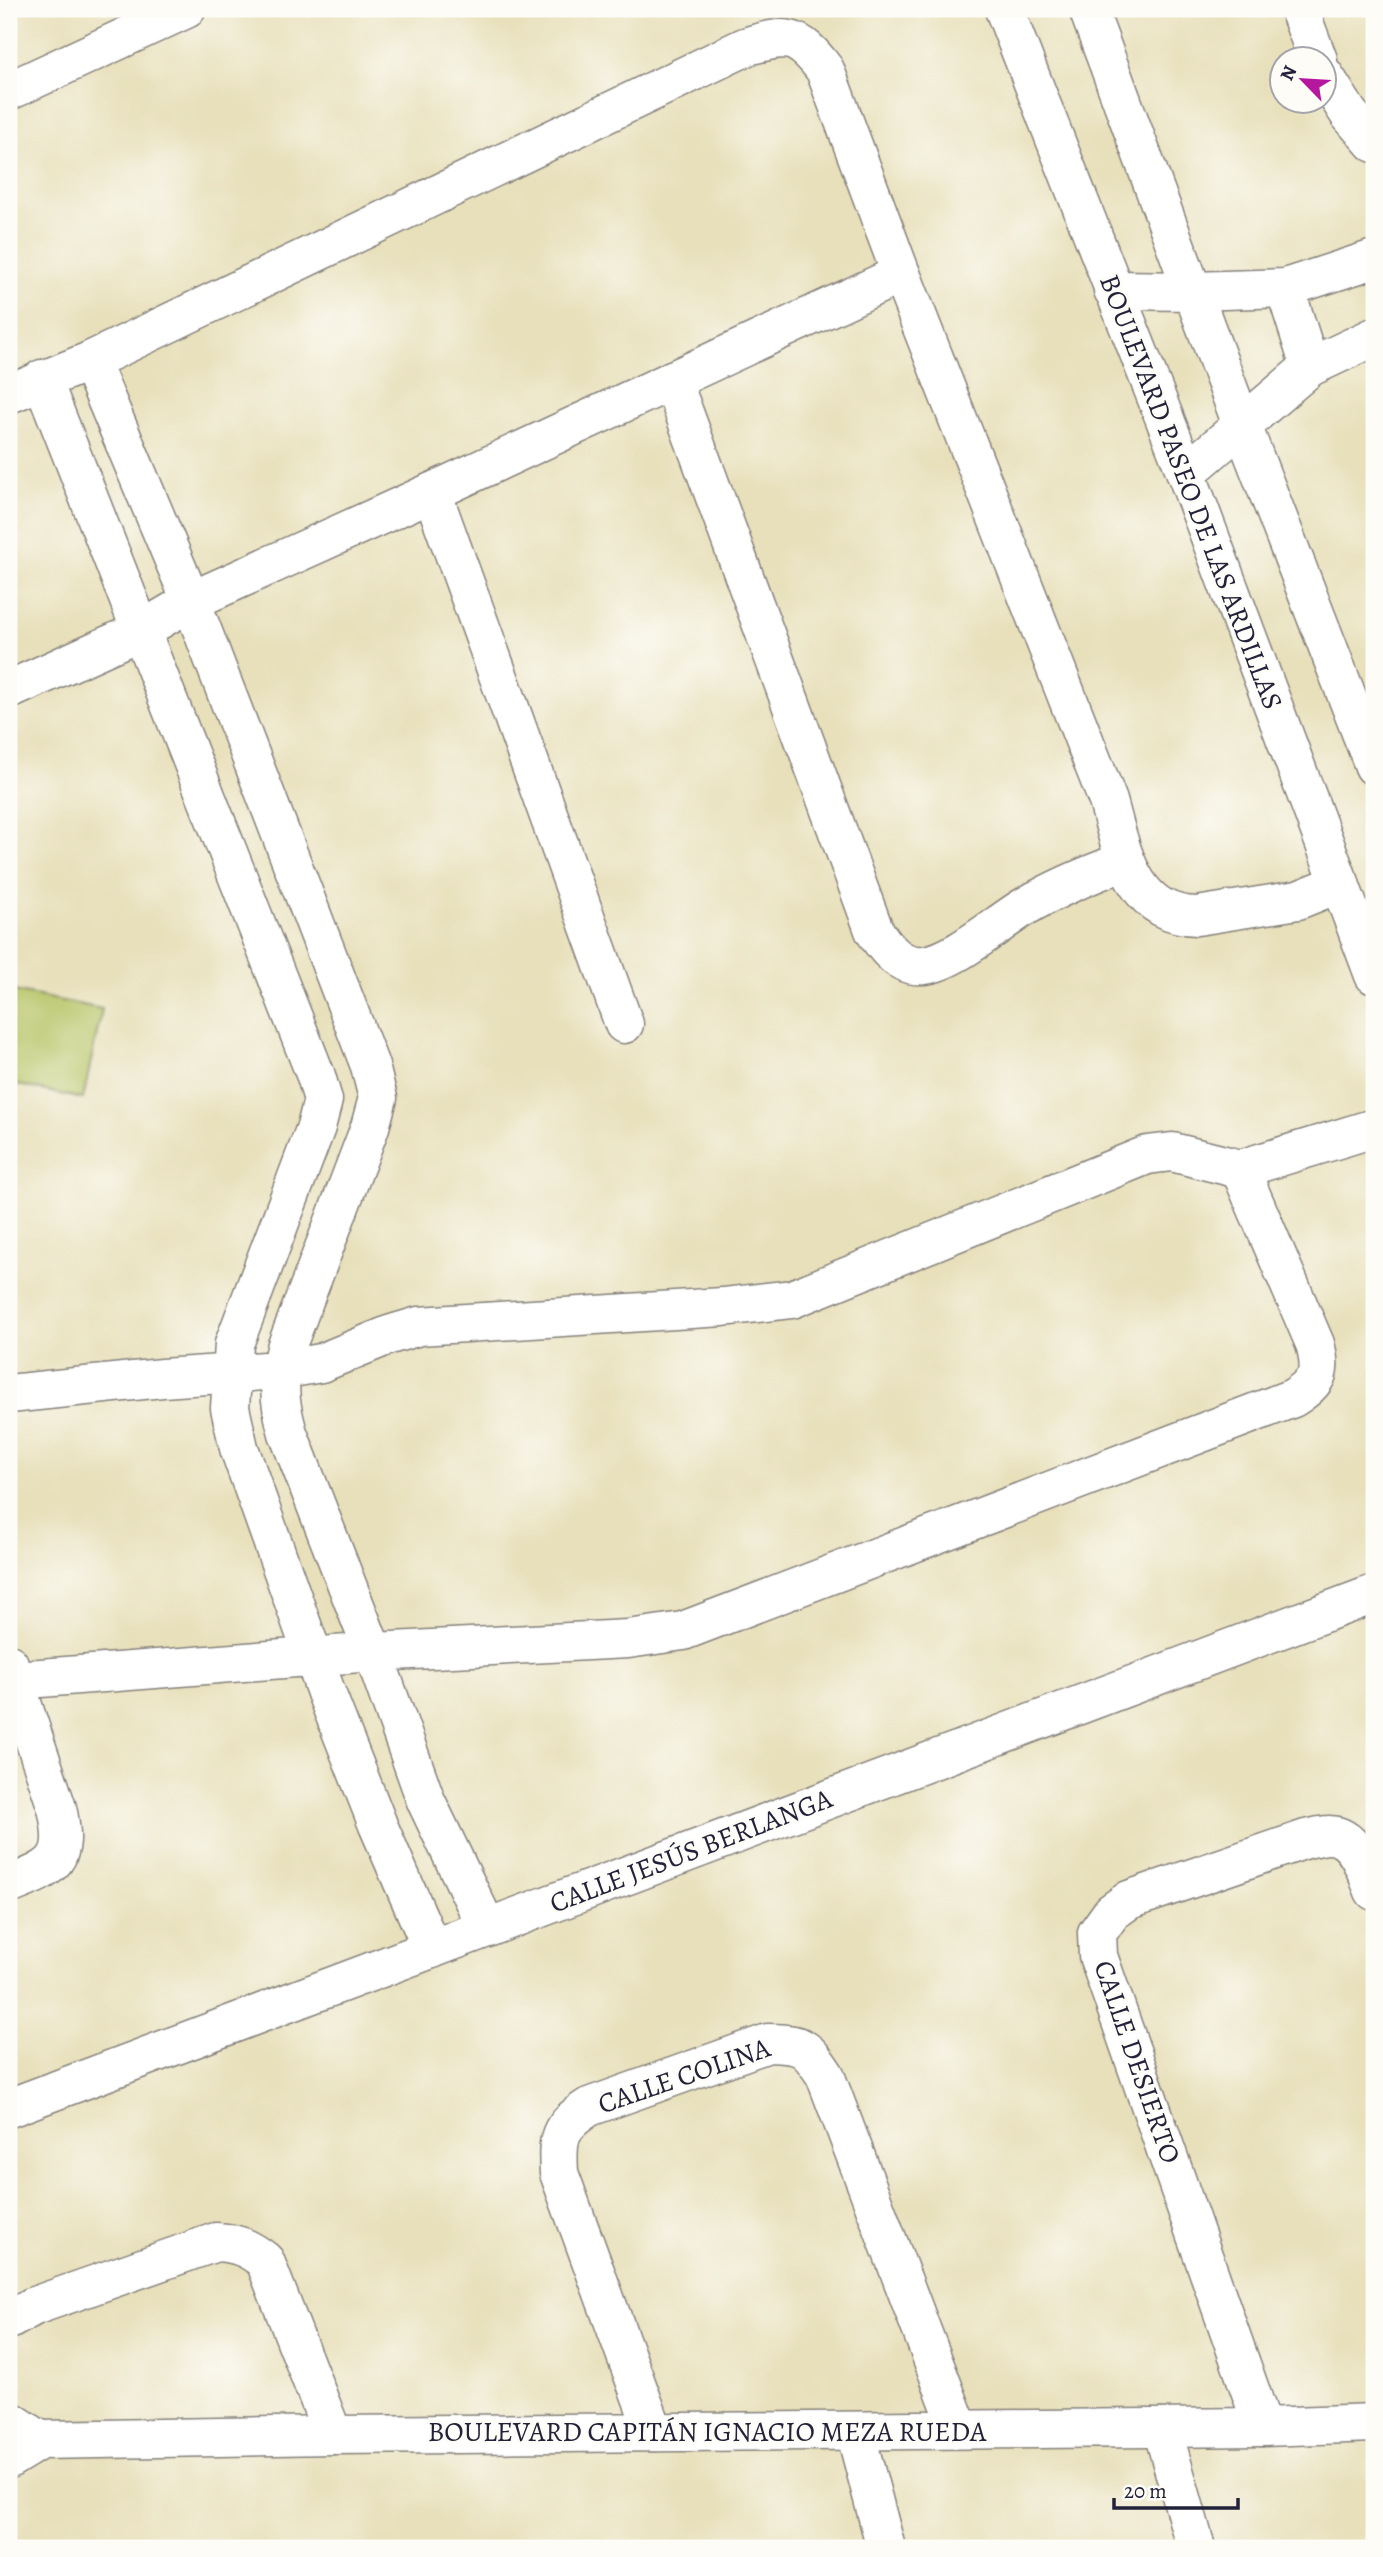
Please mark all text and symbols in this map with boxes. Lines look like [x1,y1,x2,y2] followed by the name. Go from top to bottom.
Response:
[1268,46,1338,116] north arrow
[1274,61,1303,85] text: N
[1090,269,1292,715] street label: BOULEVARD PASEO DE LAS ARDILLAS
[544,1779,838,1922] street label: CALLE JESÚS BERLANGA
[1084,1955,1190,2169] street label: CALLE DESIERTO
[593,2029,776,2123] street label: CALLE COLINA
[428,2413,987,2451] street label: BOULEVARD CAPITÁN IGNACIO MEZA RUEDA
[1114,2466,1238,2510] scale bar
[1124,2477,1167,2505] text: 20 m

